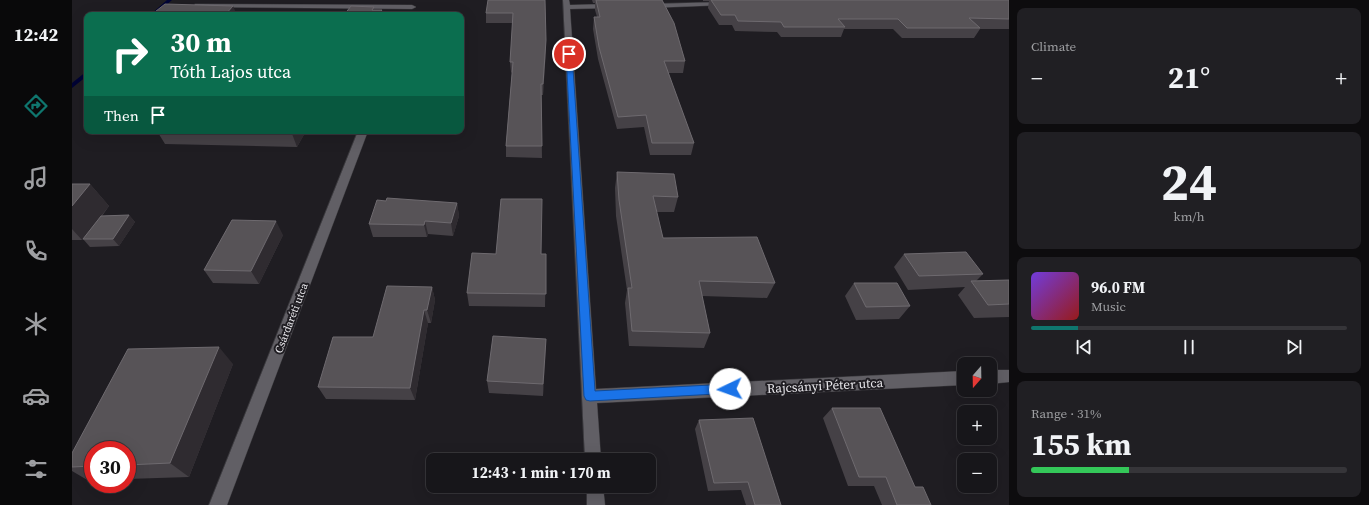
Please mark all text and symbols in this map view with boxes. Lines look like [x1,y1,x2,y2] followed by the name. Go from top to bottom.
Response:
[14,22,58,47] text: 12:42
[170,23,232,61] text: 30 m
[104,28,156,80] icon: right
[552,37,586,71] pin
[1031,38,1076,55] text: Climate
[558,43,580,65] icon: arrive
[1168,57,1210,98] text: 21°
[170,59,291,84] text: Tóth Lajos utca
[1031,63,1043,93] text: −
[1335,63,1347,93] text: +
[22,92,50,120] icon: directions
[147,104,169,126] icon: arrive
[104,105,139,126] text: Then
[1161,146,1217,217] text: 24
[22,164,50,192] icon: music
[1174,208,1204,225] text: km/h
[22,237,50,265] icon: phone
[1091,277,1145,298] text: 96.0 FM
[271,281,312,355] street label: Csárdaréti utca
[1091,298,1126,315] text: Music
[22,310,50,338] icon: climate
[1073,336,1095,358] icon: previous
[1178,336,1200,358] icon: pause
[1283,336,1305,358] icon: next
[957,357,997,397] north arrow
[957,357,997,493] map controls
[709,368,751,410] position arrow
[766,374,884,397] street label: Rajcsányi Péter utca
[22,382,50,410] icon: car
[957,405,997,445] button: +
[1031,405,1102,422] text: Range · 31%
[1031,424,1131,465] text: 155 km
[84,441,136,493] speed limit sign: 30
[957,453,997,493] button: −
[22,455,50,483] icon: filters
[472,462,611,483] text: 12:43 · 1 min · 170 m

